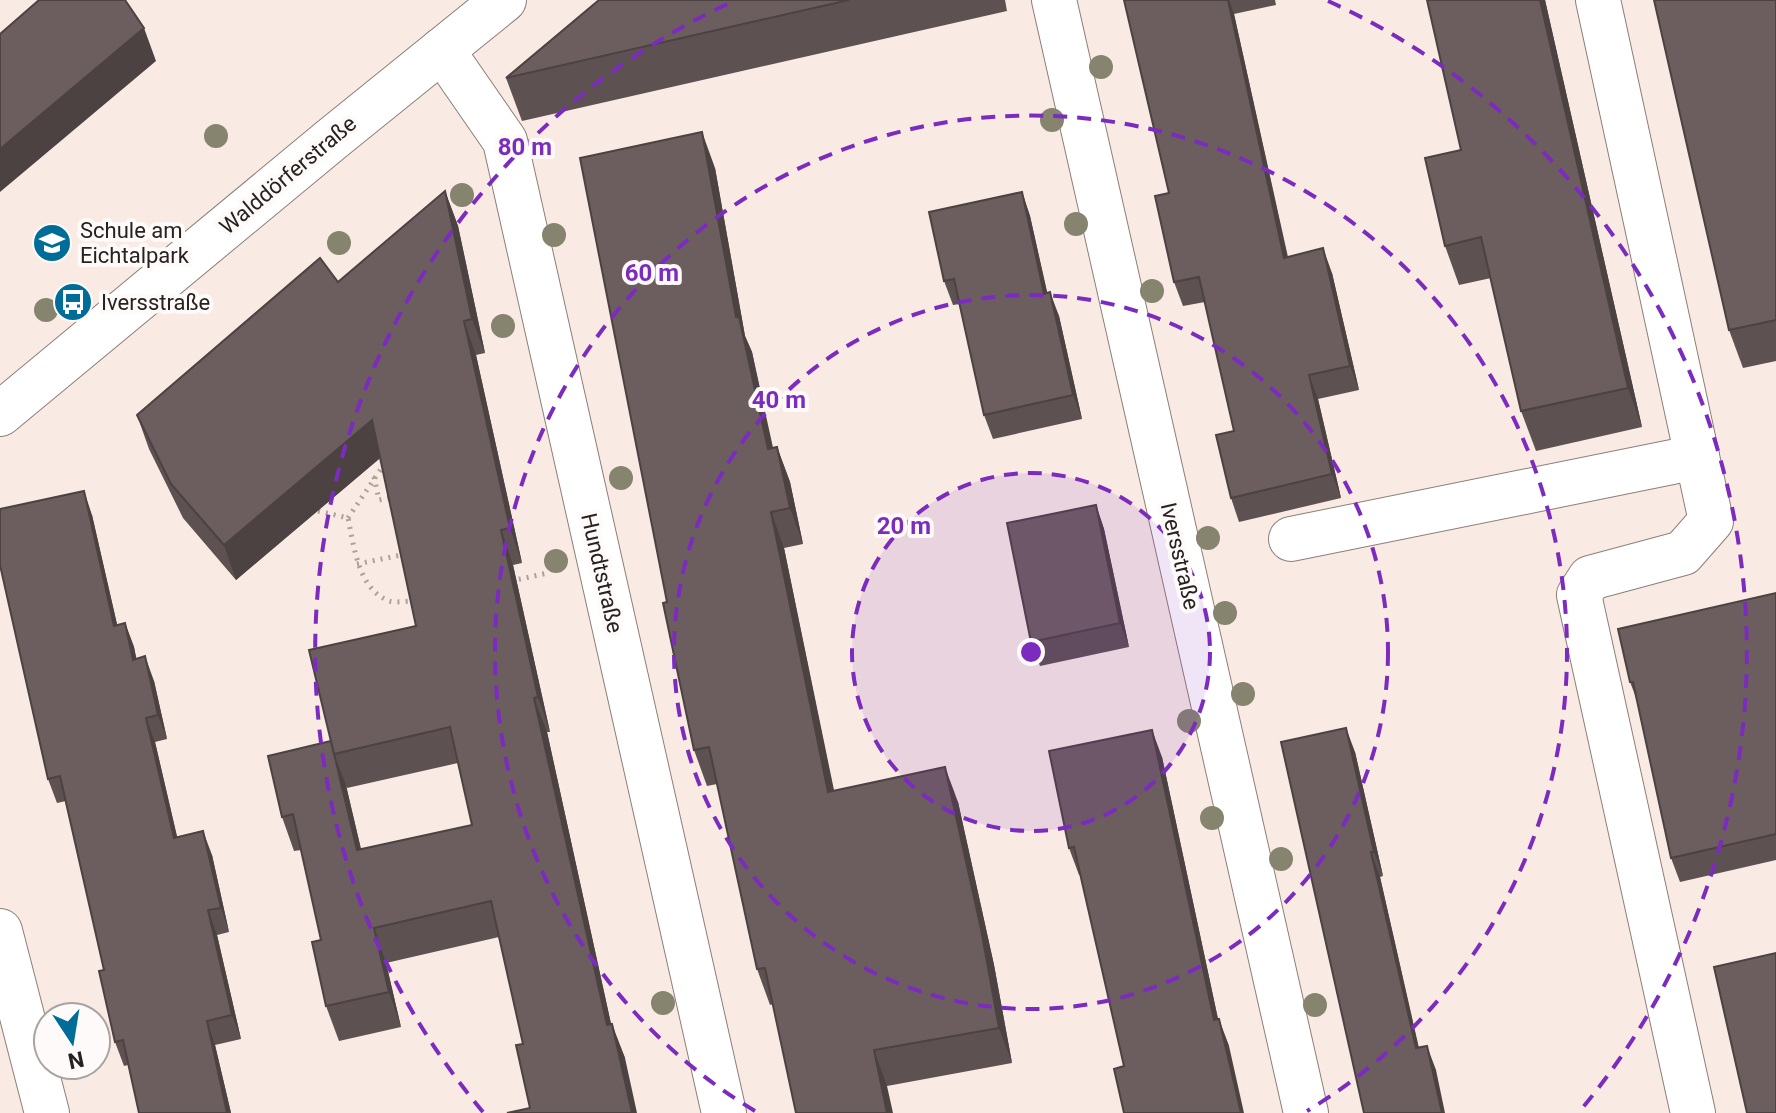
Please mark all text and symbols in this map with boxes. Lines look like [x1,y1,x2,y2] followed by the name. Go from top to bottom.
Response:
[215,111,361,239] street label: Walddörferstraße
[498,133,552,161] text: 80 m
[80,218,190,268] place label: Schule am Eichtalpark
[31,222,73,264] school or university icon: Schule am Eichtalpark
[625,259,679,287] text: 60 m
[52,281,94,323] bus stop icon: Iversstraße
[101,290,210,315] place label: Iversstraße
[752,386,806,414] text: 40 m
[1156,500,1204,612] street label: Iversstraße
[576,511,628,635] street label: Hundtstraße
[877,512,931,540] text: 20 m
[1017,638,1045,666] centre of rings
[32,1001,112,1081] north arrow
[66,1046,86,1074] text: N

